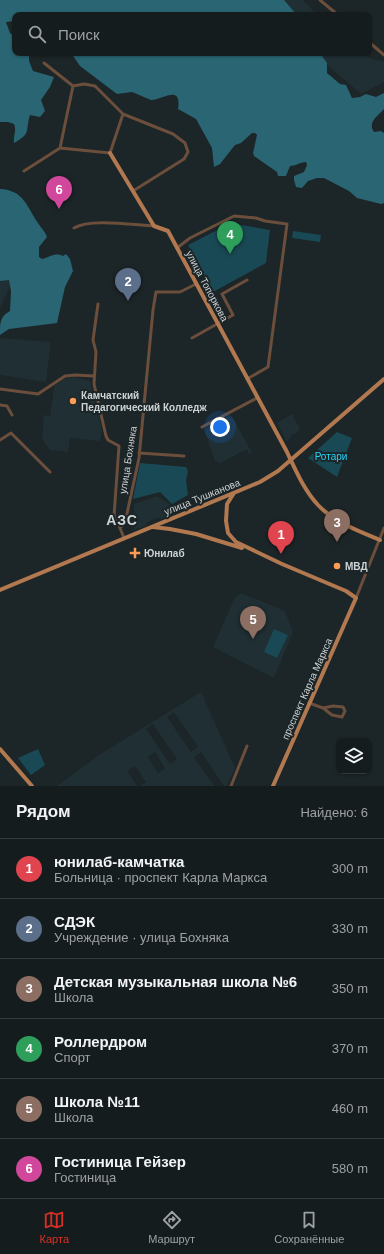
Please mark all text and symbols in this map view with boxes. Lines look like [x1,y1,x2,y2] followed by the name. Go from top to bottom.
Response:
[12,12,372,56] search box
[26,23,48,45] icon: search
[58,26,100,43] text: Поиск
[46,176,72,209] pin: 6
[217,221,243,254] pin: 4
[184,249,230,324] street label: улица Топоркова
[115,268,141,301] pin: 2
[81,390,207,413] place label: Камчатский Педагогический Колледж
[68,396,78,406] marker: Камчатский Педагогический Колледж
[210,417,230,437] your location
[117,425,139,495] street label: улица Бохняка
[315,451,347,462] park label: Ротари
[162,477,242,517] street label: улица Тушканова
[324,509,350,542] pin: 3
[106,512,138,528] district label: АЗС
[268,521,294,554] pin: 1
[129,547,141,559] marker: Юнилаб
[144,548,185,559] place label: Юнилаб
[332,561,342,571] marker: МВД
[345,561,368,572] place label: МВД
[240,606,266,639] pin: 5
[280,636,335,741] street label: проспект Карла Маркса
[336,738,372,774] map controls
[336,738,372,774] button: layers
[16,802,71,821] text: Рядом
[300,805,368,820] text: Найдено: 6
[54,853,184,870] text: юнилаб-камчатка
[25,861,33,876] text: 1
[332,861,368,876] text: 300 m
[54,870,267,885] text: Больница · проспект Карла Маркса
[54,913,95,930] text: СДЭК
[25,921,33,936] text: 2
[332,921,368,936] text: 330 m
[54,930,229,945] text: Учреждение · улица Бохняка
[54,973,297,990] text: Детская музыкальная школа №6
[25,981,33,996] text: 3
[332,981,368,996] text: 350 m
[54,990,94,1005] text: Школа
[54,1033,147,1050] text: Роллердром
[25,1041,33,1056] text: 4
[332,1041,368,1056] text: 370 m
[54,1050,91,1065] text: Спорт
[54,1093,140,1110] text: Школа №11
[25,1101,33,1116] text: 5
[332,1101,368,1116] text: 460 m
[54,1110,94,1125] text: Школа
[54,1153,186,1170] text: Гостиница Гейзер
[25,1161,33,1176] text: 6
[332,1161,368,1176] text: 580 m
[54,1170,116,1185] text: Гостиница
[40,1209,69,1245] tab: Карта
[148,1209,195,1245] tab: Маршрут
[274,1209,344,1245] tab: Сохранённые

